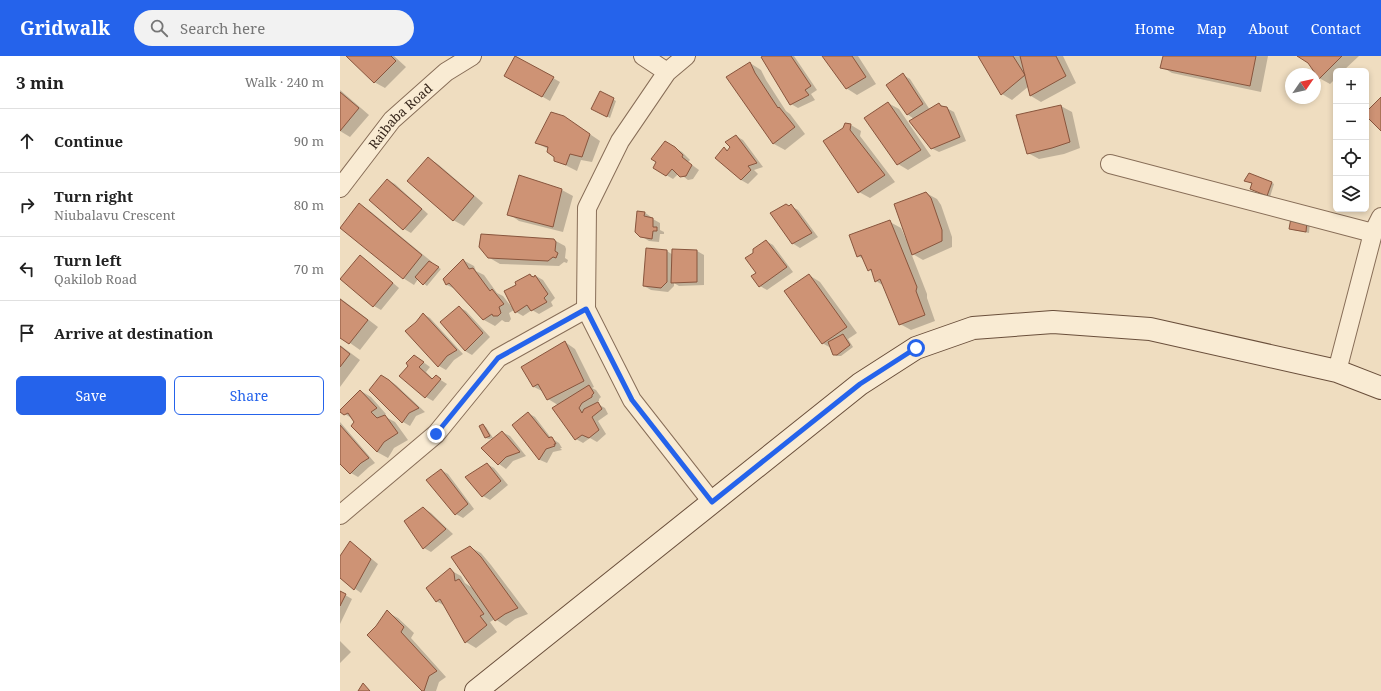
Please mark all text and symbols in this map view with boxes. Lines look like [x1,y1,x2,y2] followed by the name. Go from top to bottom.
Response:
[134,10,414,46] search box
[20,15,110,41] text: Gridwalk
[148,17,170,39] icon: search
[180,18,265,38] text: Search here
[1135,19,1175,38] text: Home
[1197,19,1226,38] text: Map
[1248,19,1289,38] text: About
[1311,19,1361,38] text: Contact
[1285,68,1321,104] north arrow
[1333,68,1369,212] map controls
[1333,68,1369,104] button: +
[16,71,64,94] text: 3 min
[245,73,324,91] text: Walk · 240 m
[364,79,436,153] street label: Raibaba Road
[1333,104,1369,140] button: −
[16,130,38,152] icon: ahead
[54,131,123,151] text: Continue
[294,132,324,150] text: 90 m
[1333,140,1369,176] button: locate
[1333,176,1369,212] button: layers
[54,186,133,206] text: Turn right
[16,194,38,216] icon: right
[294,196,324,214] text: 80 m
[54,206,175,224] text: Niubalavu Crescent
[54,250,122,270] text: Turn left
[16,258,38,280] icon: left
[294,260,324,278] text: 70 m
[54,270,137,288] text: Qakilob Road
[16,322,38,344] icon: arrive
[54,323,213,343] text: Arrive at destination
[907,339,925,357] route start
[16,376,166,415] button: Save
[174,376,324,415] button: Share
[427,425,445,443] route end

